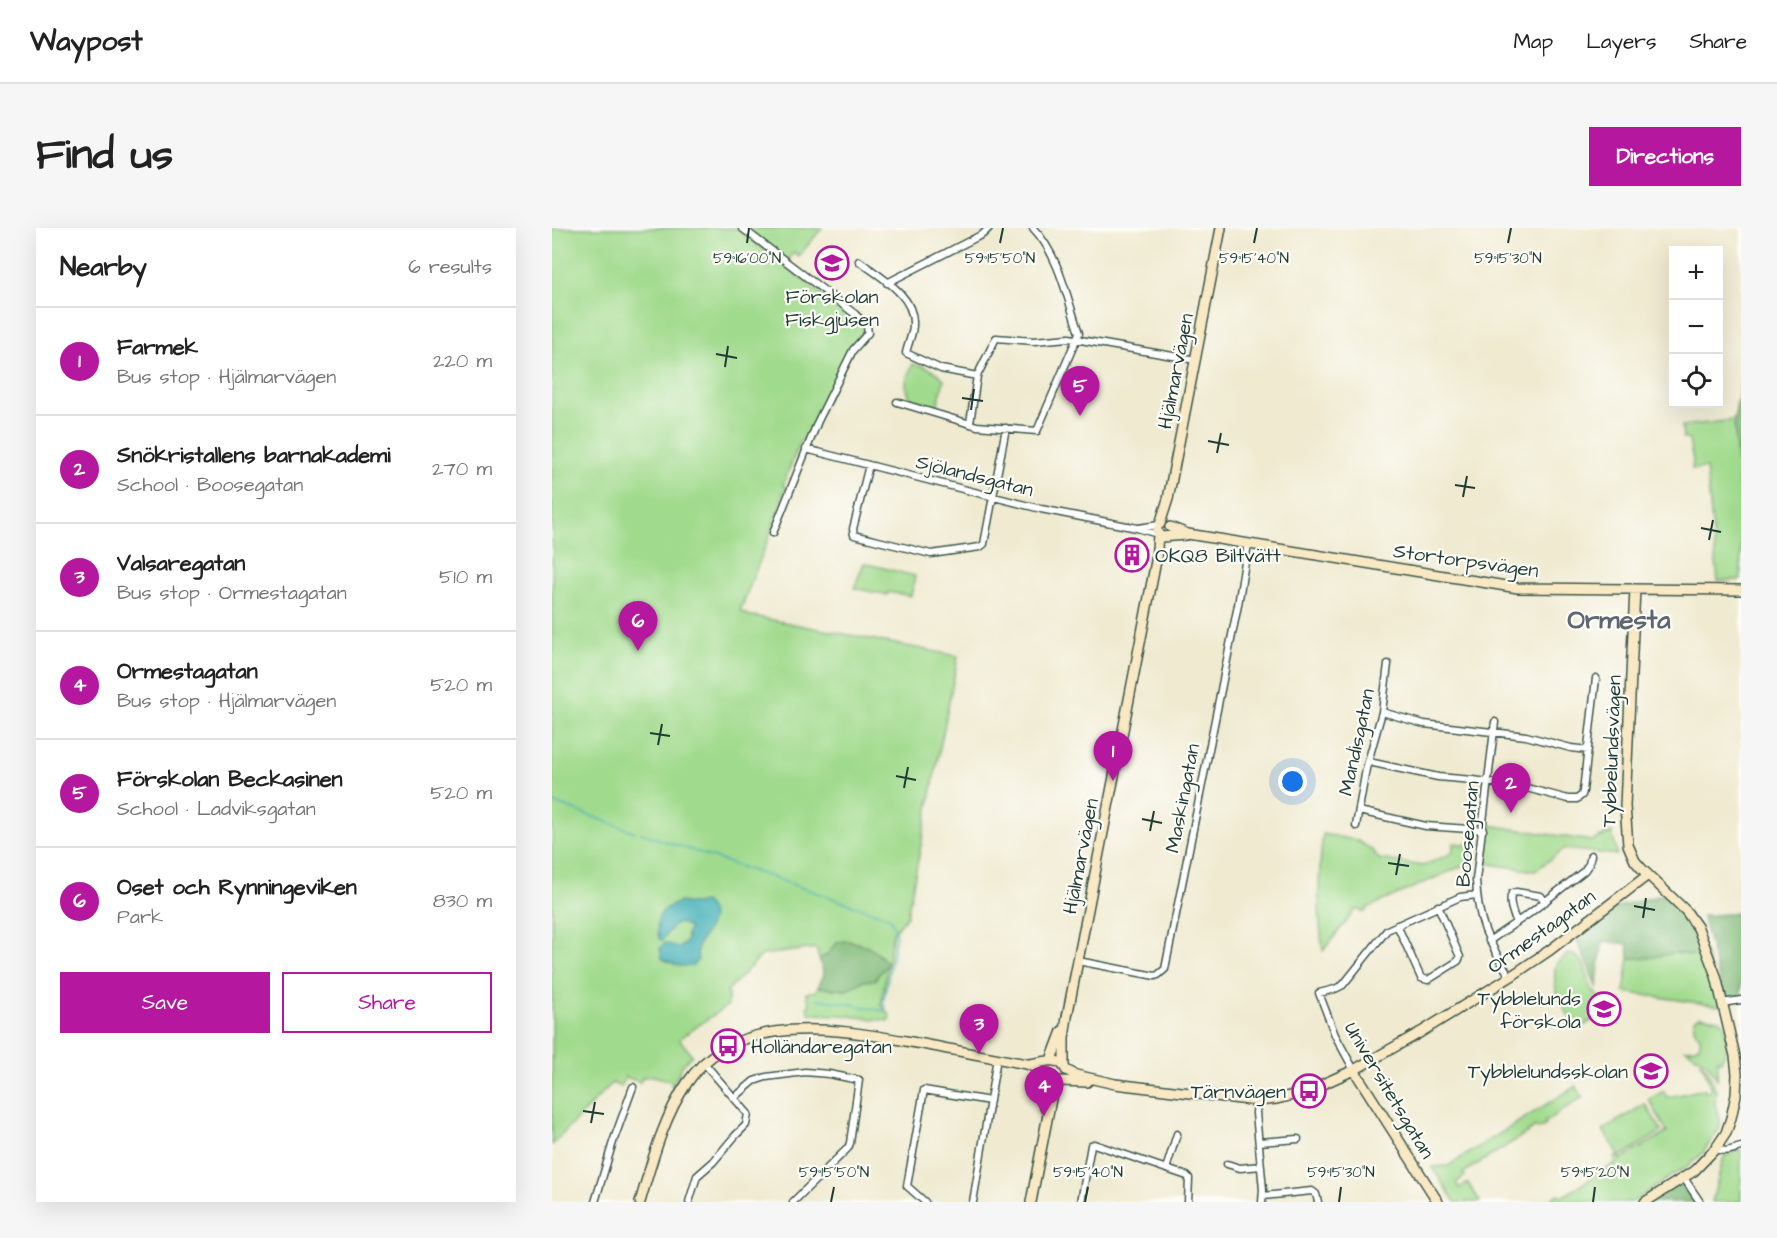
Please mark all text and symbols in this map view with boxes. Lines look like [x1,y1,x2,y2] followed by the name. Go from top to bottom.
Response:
[30,22,143,61] text: Waypost
[1513,27,1553,56] text: Map
[1586,27,1656,56] text: Layers
[1689,27,1747,56] text: Share
[36,127,173,185] text: Find us
[1589,127,1741,186] button: Directions
[814,245,850,281] school or university icon: Förskolan Fiskgjusen
[1669,246,1723,408] map controls
[1669,246,1723,300] button: +
[713,248,781,269] text: 59°16'00"N
[965,248,1035,269] text: 59°15'50"N
[1219,248,1289,269] text: 59°15'40"N
[1474,248,1542,269] text: 59°15'30"N
[60,249,147,285] text: Nearby
[408,253,492,281] text: 6 results
[785,283,879,335] place label: Förskolan Fiskgjusen
[1669,300,1723,354] button: −
[1151,311,1202,432] street label: Hjälmarvägen
[117,332,198,363] text: Farmek
[78,347,81,375] text: 1
[433,347,492,375] text: 220 m
[1669,354,1723,408] button: locate
[117,363,336,391] text: Bus stop · Hjälmarvägen
[1060,366,1100,416] pin: 5
[117,440,391,471] text: Snökristallens barnakademi
[913,448,1036,505] street label: Sjölandsgatan
[74,455,85,483] text: 2
[432,455,492,483] text: 270 m
[117,471,303,499] text: School · Boosegatan
[1114,537,1150,573] building icon: OKQ8 Biltvätt
[1391,537,1540,586] street label: Stortorpsvägen
[1155,542,1281,570] place label: OKQ8 Biltvätt
[117,548,245,579] text: Valsaregatan
[74,563,85,591] text: 3
[439,563,492,591] text: 510 m
[117,579,347,607] text: Bus stop · Ormestagatan
[618,602,658,651] pin: 6
[1568,602,1671,638] district label: Ormesta
[117,656,258,687] text: Ormestagatan
[73,671,86,699] text: 4
[430,671,492,699] text: 520 m
[1595,675,1630,828] street label: Tybbelundsvägen
[1332,686,1383,799] street label: Mandisgatan
[117,687,336,715] text: Bus stop · Hjälmarvägen
[1094,732,1132,781] pin: 1
[1159,741,1208,855] street label: Maskingatan
[117,764,343,795] text: Förskolan Beckasinen
[1492,764,1530,813] pin: 2
[1278,767,1307,796] your location
[72,779,87,807] text: 5
[430,779,492,807] text: 520 m
[1449,780,1488,888] street label: Boosegatan
[117,795,316,823] text: School · Ladviksgatan
[1056,796,1107,917] street label: Hjälmarvägen
[117,872,357,903] text: Oset och Rynningeviken
[1482,883,1602,982] street label: Ormestagatan
[73,887,86,915] text: 6
[433,887,492,915] text: 830 m
[117,903,163,931] text: Park
[60,972,270,1033] button: Save
[282,972,492,1033] button: Share
[1478,985,1581,1036] place label: Tybblelunds förskola
[1586,991,1622,1027] school or university icon: Tybblelunds förskola
[960,1004,998,1054] pin: 3
[1336,1017,1441,1165] street label: Universitetsgatan
[710,1028,746,1064] bus stop icon: Holländaregatan
[751,1033,892,1062] place label: Holländaregatan
[1633,1053,1669,1089] school or university icon: Tybblelundsskolan
[1468,1058,1628,1087] place label: Tybblelundsskolan
[1024,1066,1064,1116] pin: 4
[1291,1073,1327,1109] bus stop icon: Tärnvägen
[1191,1078,1286,1107] place label: Tärnvägen
[799,1162,869,1183] text: 59°15'50"N
[1053,1162,1123,1183] text: 59°15'40"N
[1307,1162,1375,1183] text: 59°15'30"N
[1561,1162,1629,1183] text: 59°15'20"N

